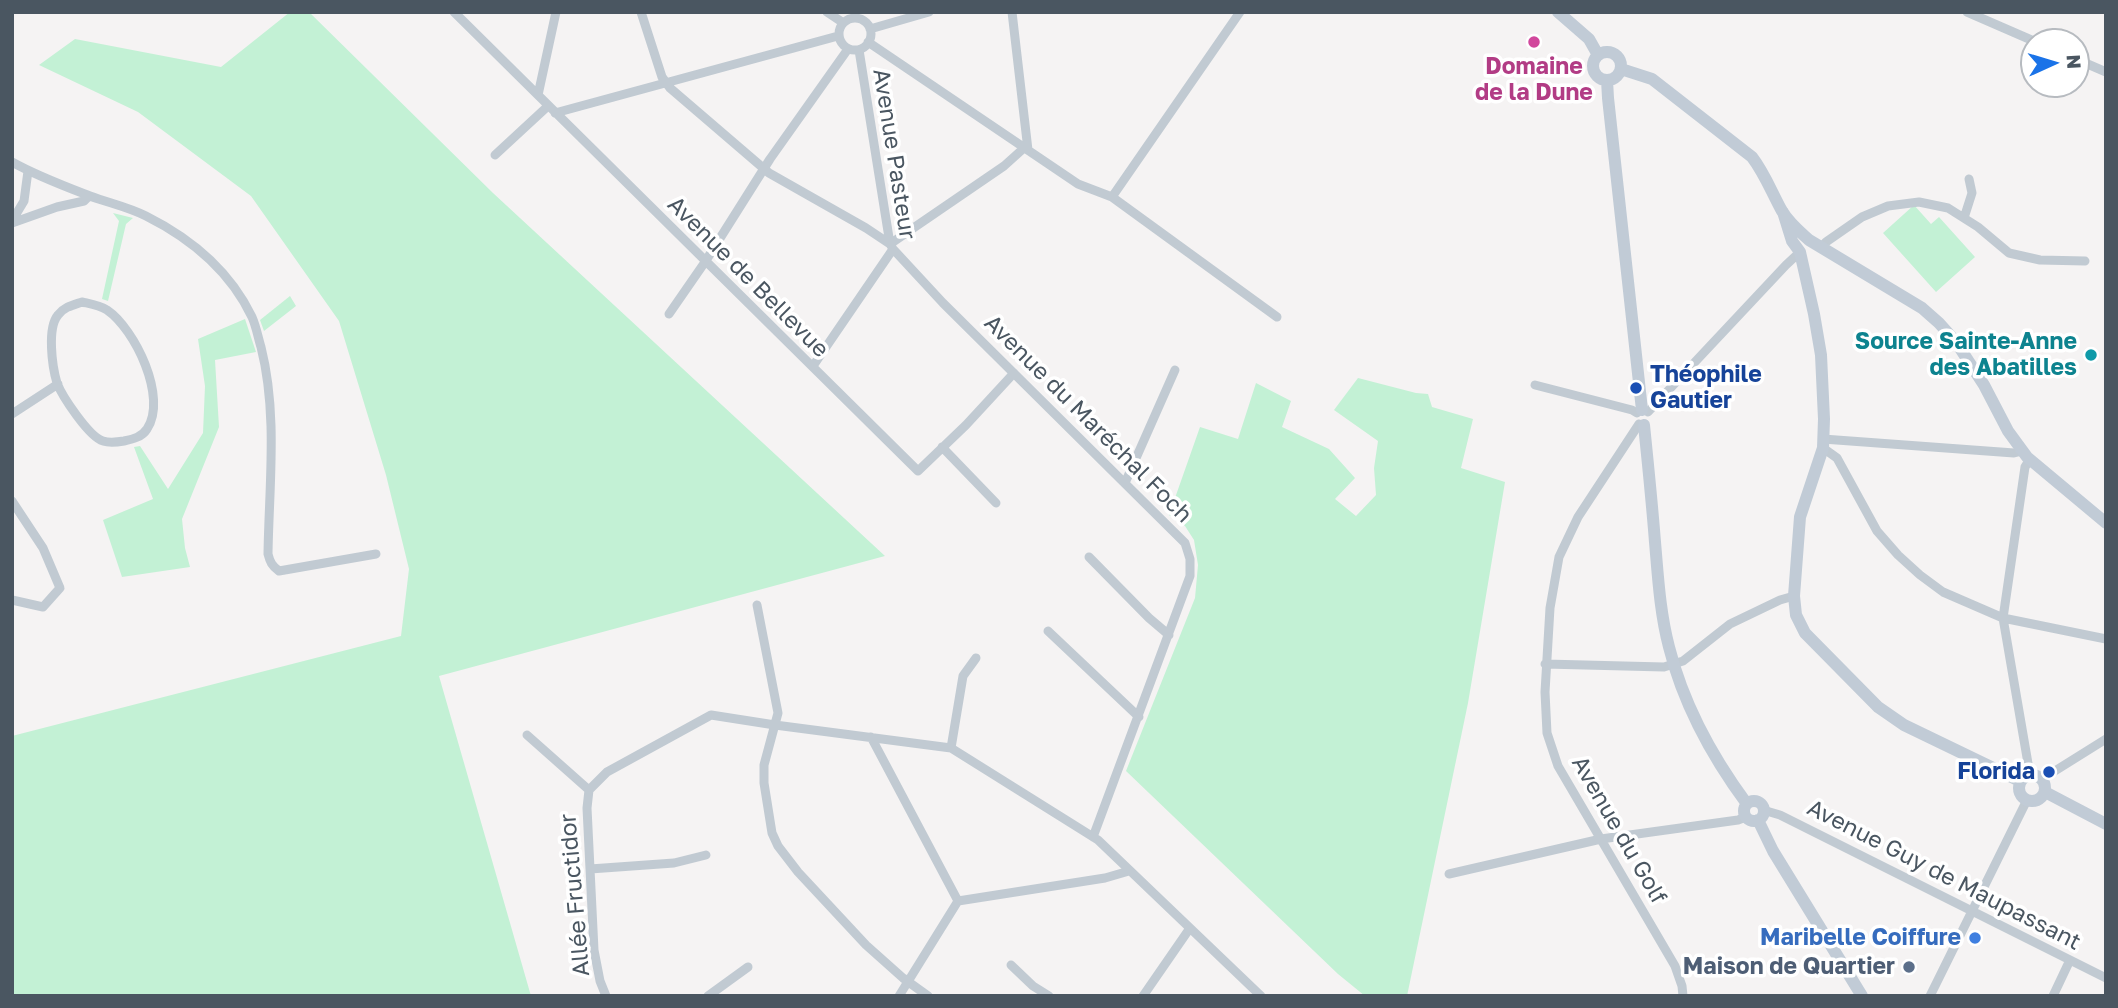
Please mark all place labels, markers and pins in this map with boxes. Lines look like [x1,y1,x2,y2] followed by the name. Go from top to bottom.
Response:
[1526,34,1542,50] marker: Domaine de la Dune
[1475,53,1593,107] place label: Domaine de la Dune
[1855,328,2077,382] place label: Source Sainte-Anne des Abatilles
[2083,347,2099,363] marker: Source Sainte-Anne des Abatilles
[1650,361,1762,415] place label: Théophile Gautier
[1628,380,1644,396] marker: Théophile Gautier
[1957,758,2035,786] place label: Florida
[2041,764,2057,780] marker: Florida
[1760,924,1961,952] place label: Maribelle Coiffure
[1967,930,1983,946] marker: Maribelle Coiffure
[1683,953,1895,981] place label: Maison de Quartier
[1901,959,1917,975] marker: Maison de Quartier

